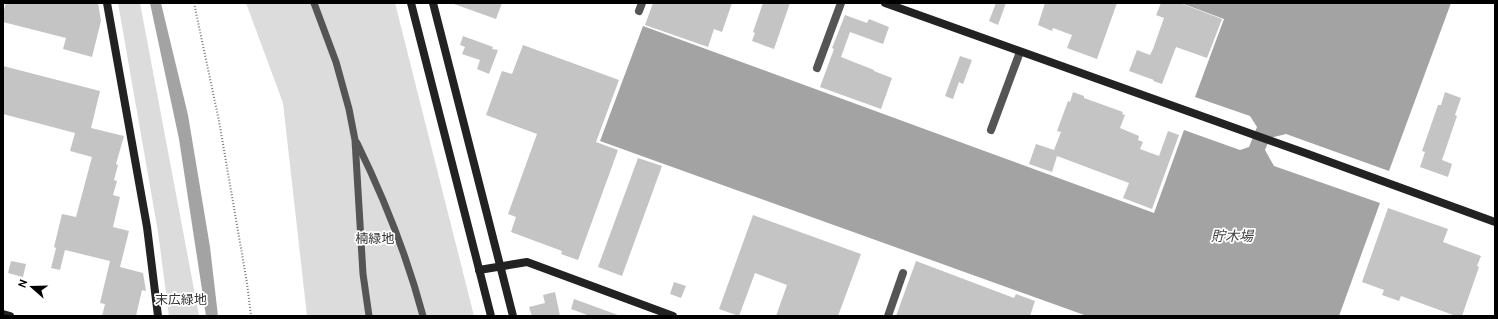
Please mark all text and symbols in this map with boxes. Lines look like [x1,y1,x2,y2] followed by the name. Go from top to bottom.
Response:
[1211,227,1255,245] water label: 貯木場
[355,230,395,246] park label: 楠緑地
[12,267,52,307] north arrow
[15,278,31,290] text: N
[155,291,207,307] park label: 末広緑地

